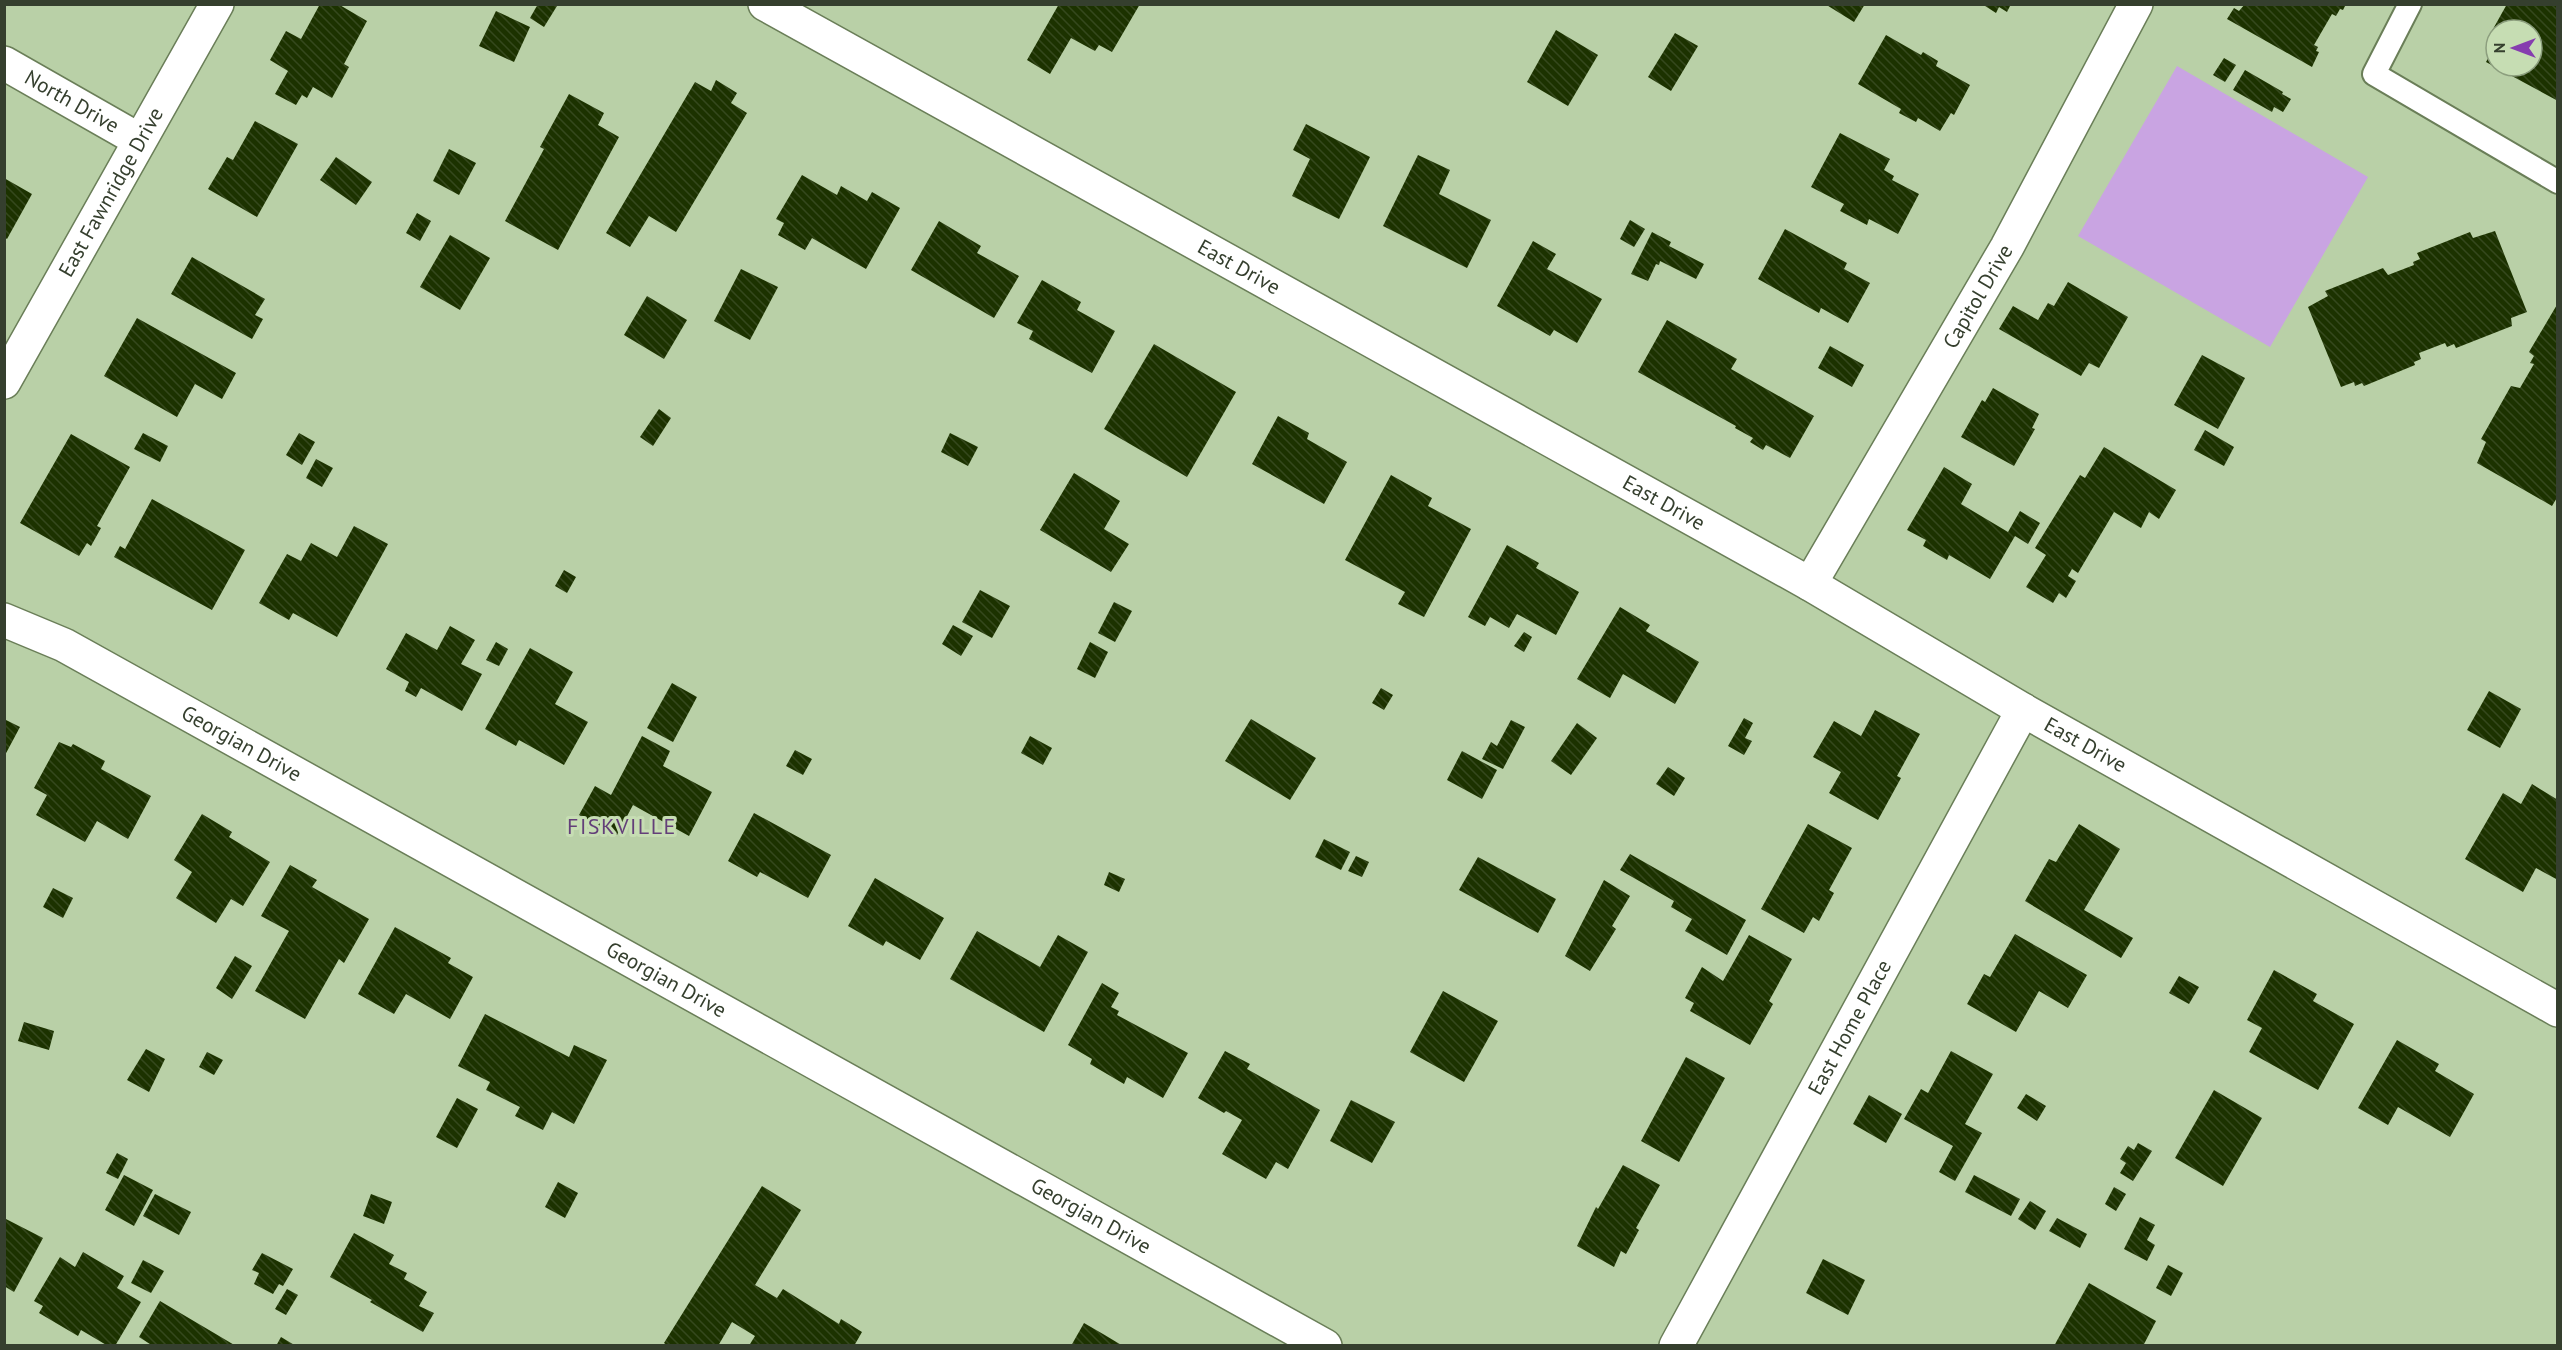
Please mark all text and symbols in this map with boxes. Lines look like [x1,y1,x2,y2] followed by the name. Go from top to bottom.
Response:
[2484,18,2544,78] north arrow
[2489,43,2509,53] text: N
[20,64,124,139] street label: North Drive
[52,102,169,281] street label: East Fawnridge Drive
[1193,233,1285,300] street label: East Drive
[1937,239,2019,353] street label: Capitol Drive
[1618,469,1710,536] street label: East Drive
[177,699,306,787] street label: Georgian Drive
[2039,711,2131,778] street label: East Drive
[567,812,677,840] district label: FISKVILLE
[602,935,731,1024] street label: Georgian Drive
[1802,955,1897,1099] street label: East Home Place
[1026,1171,1156,1260] street label: Georgian Drive

